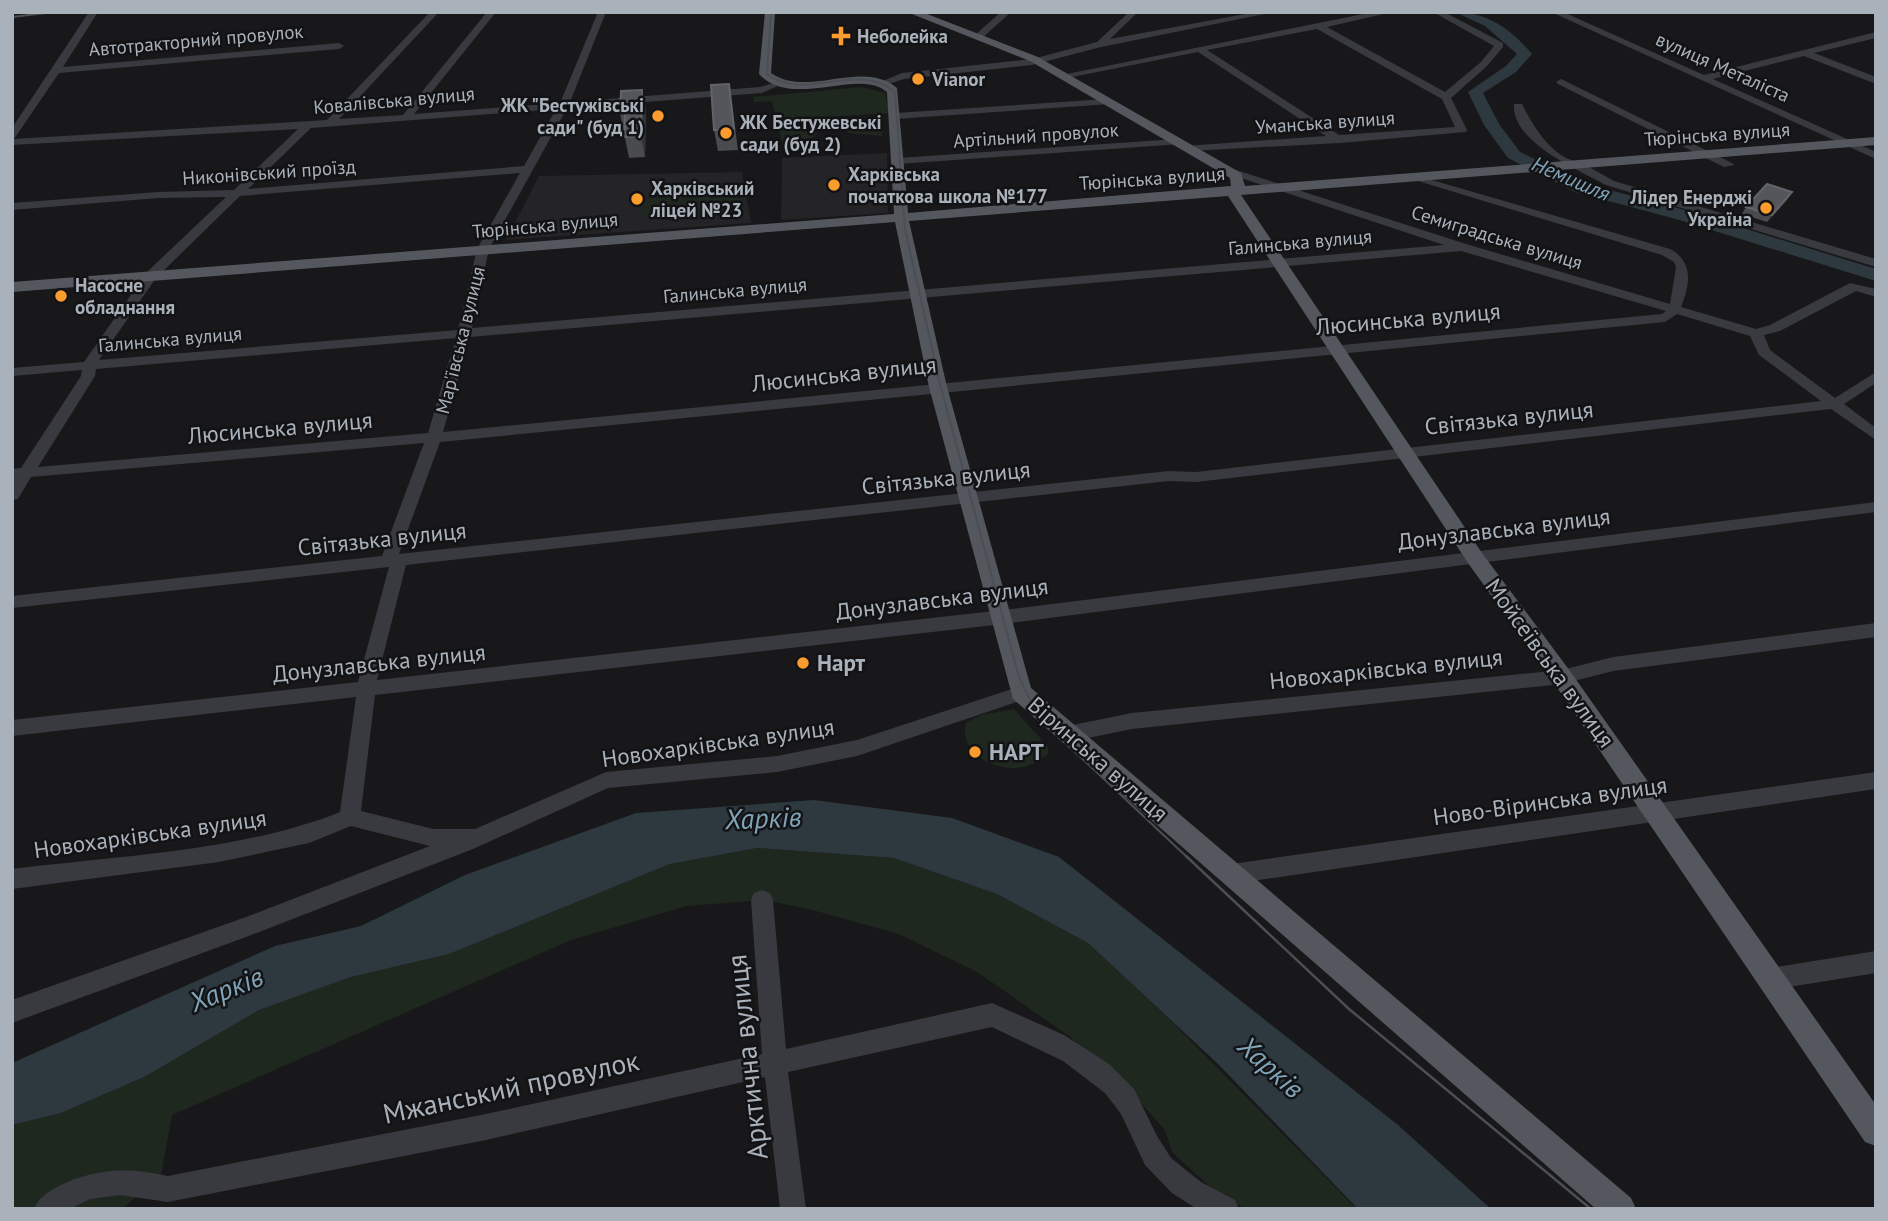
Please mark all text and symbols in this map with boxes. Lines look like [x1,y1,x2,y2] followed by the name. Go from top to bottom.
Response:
[88,19,304,61] street label: Автотракторний провулок
[857,24,948,48] place label: Неболейка
[831,26,851,46] marker: Неболейка
[1652,27,1794,107] street label: вулиця Металіста
[931,67,986,91] place label: Vianor
[910,71,926,87] marker: Vianor
[312,81,476,119] street label: Ковалівська вулиця
[500,93,644,139] place label: ЖК "Бестужівські сади" (буд 1)
[1254,105,1396,139] street label: Уманська вулиця
[650,108,666,124] marker: ЖК "Бестужівські сади" (буд 1)
[739,110,882,156] place label: ЖК Бестужевські сади (буд 2)
[953,117,1119,153] street label: Артільний провулок
[1643,117,1791,151] street label: Тюрінська вулиця
[718,125,734,141] marker: ЖК Бестужевські сади (буд 2)
[1528,150,1615,207] water label: Немишля
[181,154,357,190] street label: Никонівський проїзд
[1078,161,1226,195] street label: Тюрінська вулиця
[848,162,1048,208] place label: Харківська початкова школа №177
[650,176,754,222] place label: Харківський ліцей №23
[826,177,842,193] marker: Харківська початкова школа №177
[1629,185,1752,231] place label: Лідер Енерджі Україна
[629,191,645,207] marker: Харківський ліцей №23
[1408,200,1586,274] street label: Семиградська вулиця
[1758,200,1774,216] marker: Лідер Енерджі Україна
[471,207,619,243] street label: Тюрінська вулиця
[1227,224,1373,260] street label: Галинська вулиця
[430,264,490,416] street label: Мар'ївська вулиця
[662,272,808,308] street label: Галинська вулиця
[75,273,175,319] place label: Насосне обладнання
[53,288,69,304] marker: Насосне обладнання
[1313,296,1502,341] street label: Люсинська вулиця
[97,321,243,357] street label: Галинська вулиця
[749,349,938,398] street label: Люсинська вулиця
[1423,394,1595,441] street label: Світязька вулиця
[185,405,374,450] street label: Люсинська вулиця
[860,454,1032,501] street label: Світязька вулиця
[1396,501,1612,556] street label: Донузлавська вулиця
[296,515,468,562] street label: Світязька вулиця
[834,571,1050,626] street label: Донузлавська вулиця
[1479,573,1621,753] street label: Мойсеївська вулиця
[271,637,487,688] street label: Донузлавська вулиця
[1268,642,1504,695] street label: Новохарківська вулиця
[817,648,866,677] place label: Нарт
[795,655,811,671] marker: Нарт
[1022,690,1174,827] street label: Віринська вулиця
[600,712,836,773] street label: Новохарківська вулиця
[989,737,1044,766] place label: НАРТ
[967,744,983,760] marker: НАРТ
[1431,770,1669,831] street label: Ново-Віринська вулиця
[723,798,802,837] water label: Харків
[32,803,268,864] street label: Новохарківська вулиця
[717,953,776,1162] street label: Арктична вулиця
[182,957,268,1020] water label: Харків
[1230,1027,1312,1106] water label: Харків
[379,1041,643,1132] street label: Мжанський провулок

